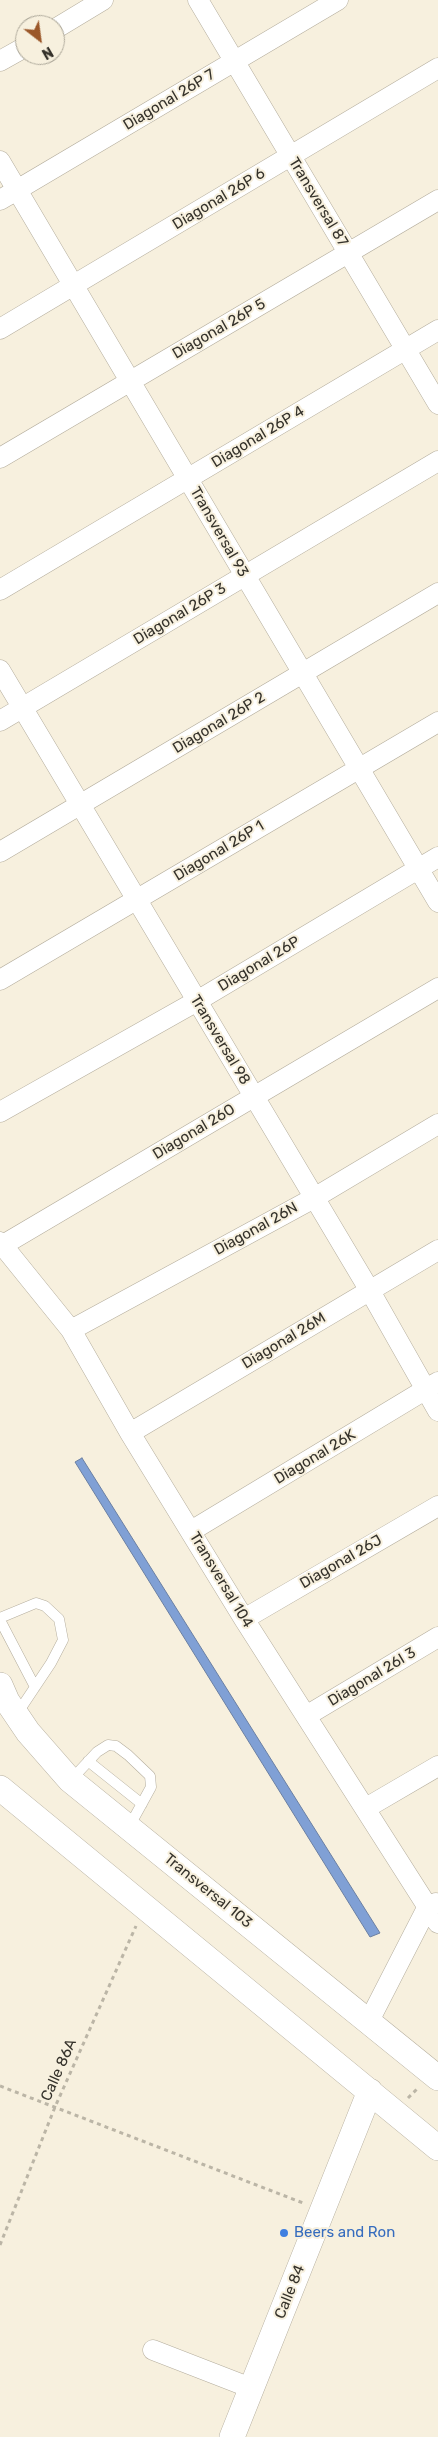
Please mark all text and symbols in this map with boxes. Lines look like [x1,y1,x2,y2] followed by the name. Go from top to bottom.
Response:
[15,15,65,65] north arrow
[39,43,56,62] text: N
[120,66,218,134] street label: Diagonal 26P 7
[284,154,352,250] street label: Transversal 87
[169,164,269,234] street label: Diagonal 26P 6
[169,295,269,363] street label: Diagonal 26P 5
[208,402,308,472] street label: Diagonal 26P 4
[186,484,252,580] street label: Transversal 93
[131,579,229,649] street label: Diagonal 26P 3
[170,688,268,758] street label: Diagonal 26P 2
[171,817,267,885] street label: Diagonal 26P 1
[215,933,303,995] street label: Diagonal 26P
[186,992,254,1088] street label: Transversal 98
[150,1100,238,1164] street label: Diagonal 26O
[211,1199,301,1259] street label: Diagonal 26N
[239,1309,329,1373] street label: Diagonal 26M
[271,1426,359,1488] street label: Diagonal 26K
[185,1529,257,1631] street label: Transversal 104
[297,1531,385,1593] street label: Diagonal 26J
[325,1644,419,1710] street label: Diagonal 26I 3
[160,1850,256,1932] street label: Transversal 103
[37,2036,81,2104] street label: Calle 86A
[294,2224,395,2242] place label: Beers and Ron
[278,2227,290,2239] marker: Beers and Ron
[271,2262,309,2322] street label: Calle 84

